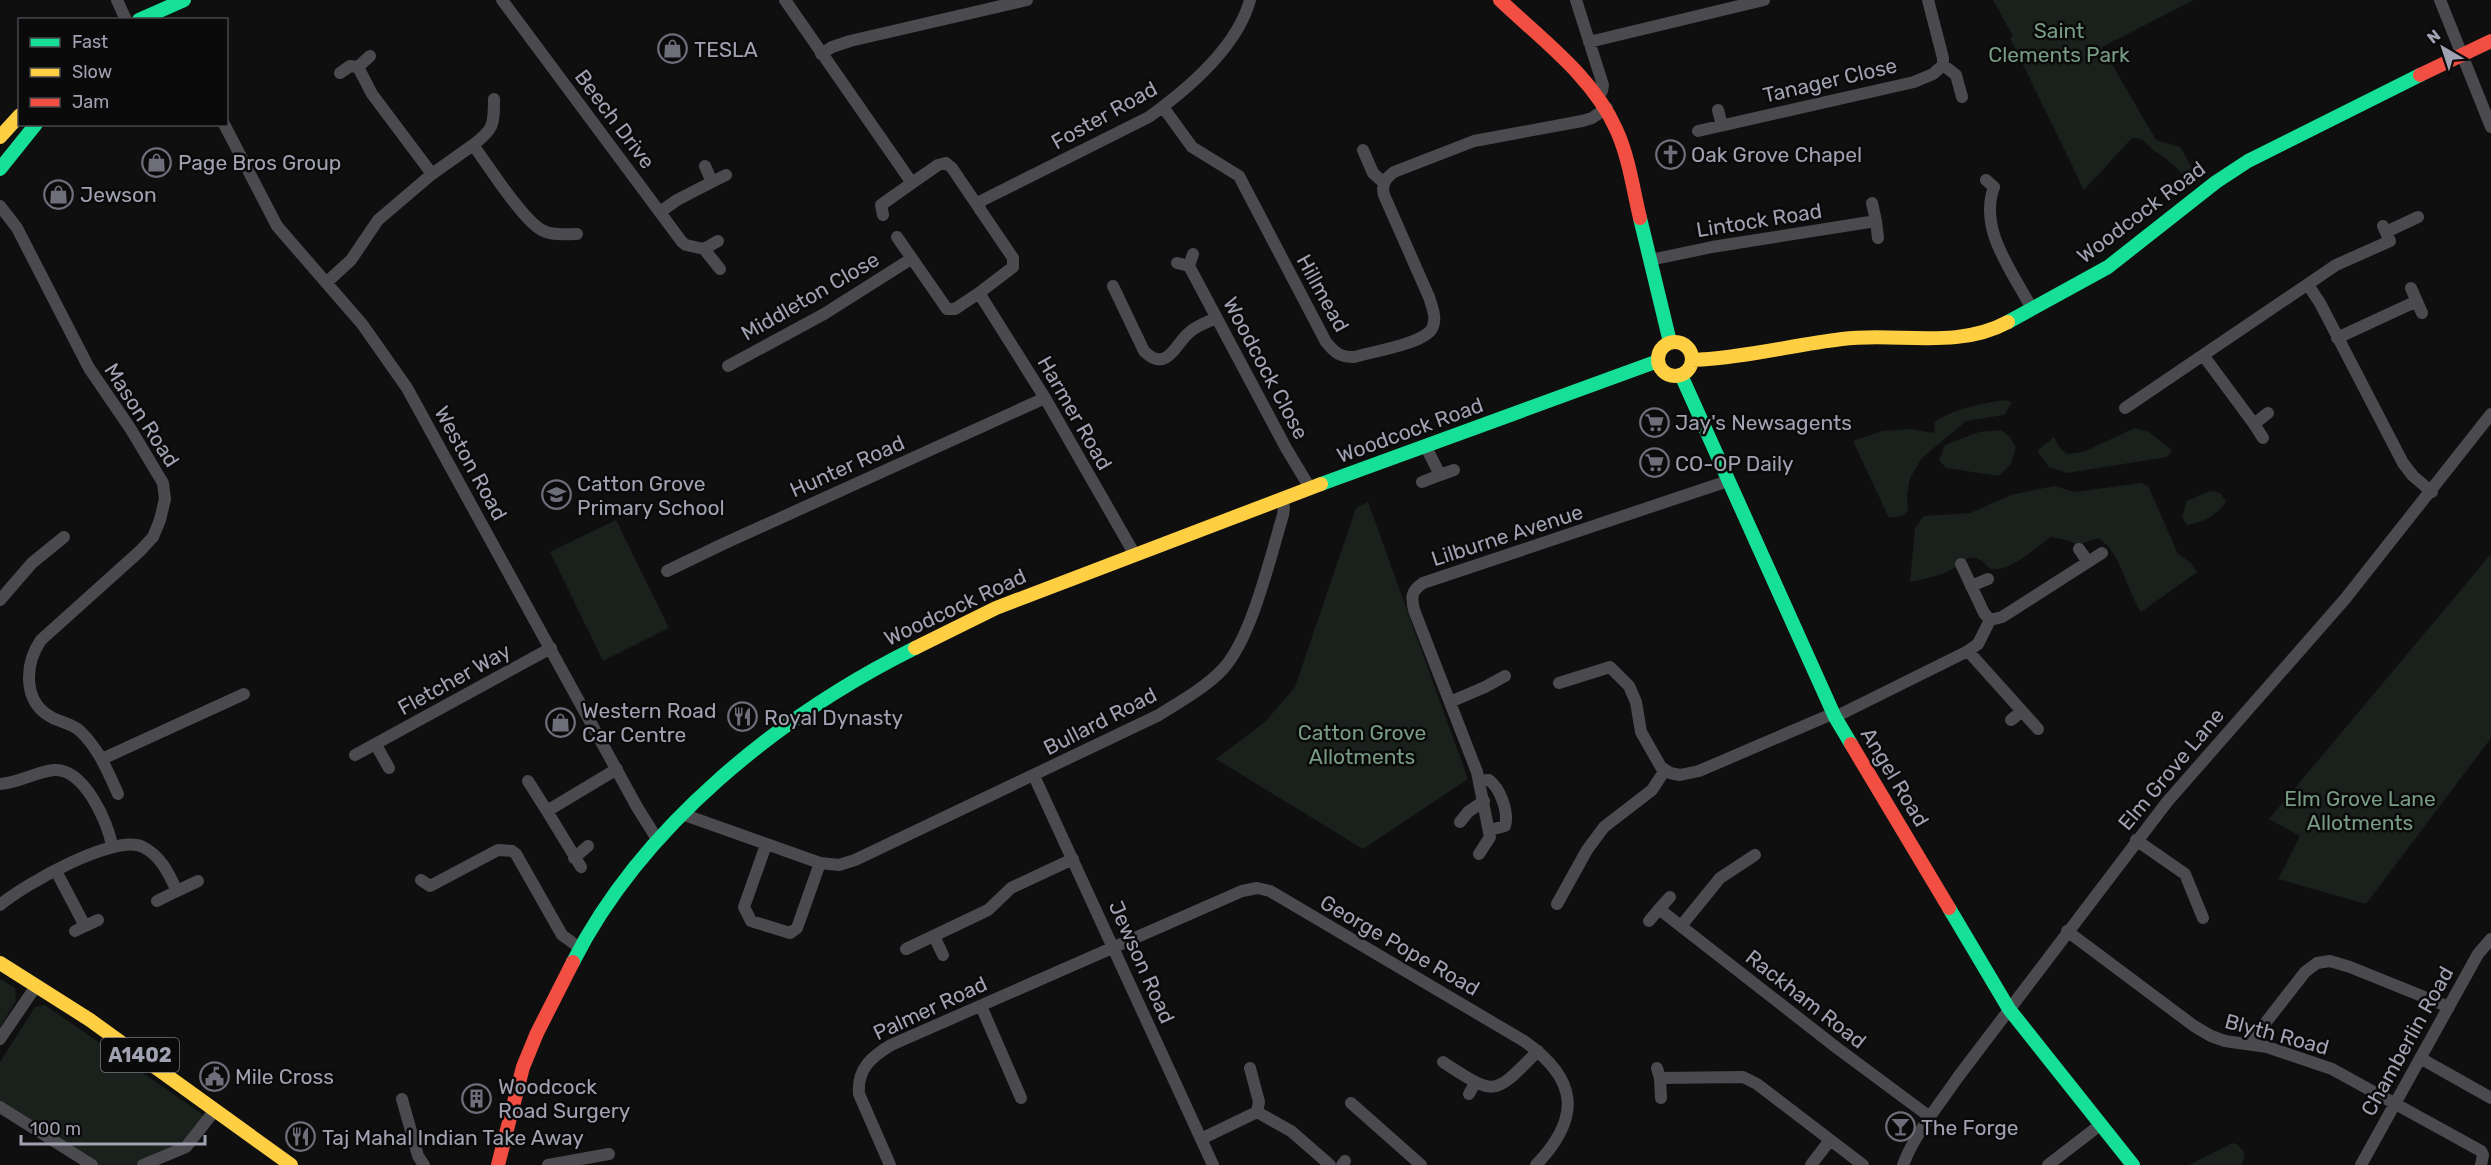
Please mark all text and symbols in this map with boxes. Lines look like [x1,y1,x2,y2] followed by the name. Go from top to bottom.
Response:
[18,18,228,126] legend
[1988,18,2130,67] park label: Saint Clements Park
[2413,18,2473,78] north arrow
[2423,26,2444,48] text: N
[72,31,108,53] text: Fast
[657,33,689,65] shop icon: TESLA
[694,37,758,62] place label: TESLA
[1761,52,1899,108] street label: Tanager Close
[72,61,112,83] text: Slow
[570,65,660,173] street label: Beech Drive
[1047,76,1161,154] street label: Foster Road
[72,91,109,113] text: Jam
[1654,138,1686,170] church icon: Oak Grove Chapel
[1691,142,1862,167] place label: Oak Grove Chapel
[141,146,173,178] shop icon: Page Bros Group
[178,150,341,175] place label: Page Bros Group
[2072,156,2210,268] street label: Woodcock Road
[43,178,75,210] shop icon: Jewson
[80,182,157,207] place label: Jewson
[1694,198,1824,242] street label: Lintock Road
[737,246,883,346] street label: Middleton Close
[1292,250,1354,336] street label: Hillmead
[1218,293,1314,443] street label: Woodcock Close
[1032,352,1118,474] street label: Harmer Road
[99,358,185,472] street label: Mason Road
[1333,392,1487,468] street label: Woodcock Road
[429,402,513,524] street label: Weston Road
[1638,406,1670,438] supermarket icon: Jay's Newsagents
[1675,410,1852,435] place label: Jay's Newsagents
[786,430,908,502] street label: Hunter Road
[1638,447,1670,479] supermarket icon: CO-OP Daily
[1675,451,1794,476] place label: CO-OP Daily
[577,471,725,520] place label: Catton Grove Primary School
[540,479,572,511] school or university icon: Catton Grove Primary School
[1428,499,1586,571] street label: Lilburne Avenue
[880,563,1030,651] street label: Woodcock Road
[393,638,515,720] street label: Fletcher Way
[1039,682,1161,760] street label: Bullard Road
[582,698,716,747] place label: Western Road Car Centre
[727,701,759,733] restaurant icon: Royal Dynasty
[2113,703,2229,835] street label: Elm Grove Lane
[764,705,904,730] place label: Royal Dynasty
[545,706,577,738] shop icon: Western Road Car Centre
[1298,720,1426,769] park label: Catton Grove Allotments
[1856,723,1934,831] street label: Angel Road
[2284,786,2436,835] park label: Elm Grove Lane Allotments
[1316,889,1484,1001] street label: George Pope Road
[1104,897,1180,1027] street label: Jewson Road
[1741,944,1871,1054] street label: Rackham Road
[2356,962,2458,1120] street label: Chamberlin Road
[869,971,991,1045] street label: Palmer Road
[2222,1008,2332,1060] street label: Blyth Road
[101,1038,179,1072] road number: A1402
[198,1060,230,1092] public building icon: Mile Cross
[235,1064,334,1089] place label: Mile Cross
[498,1074,631,1123] place label: Woodcock Road Surgery
[461,1082,493,1114] building icon: Woodcock Road Surgery
[21,1108,206,1146] scale bar
[1884,1111,1916,1143] bar icon: The Forge
[1921,1115,2019,1140] place label: The Forge
[30,1118,81,1140] text: 100 m
[285,1121,317,1153] restaurant icon: Taj Mahal Indian Take Away
[322,1125,584,1150] place label: Taj Mahal Indian Take Away

